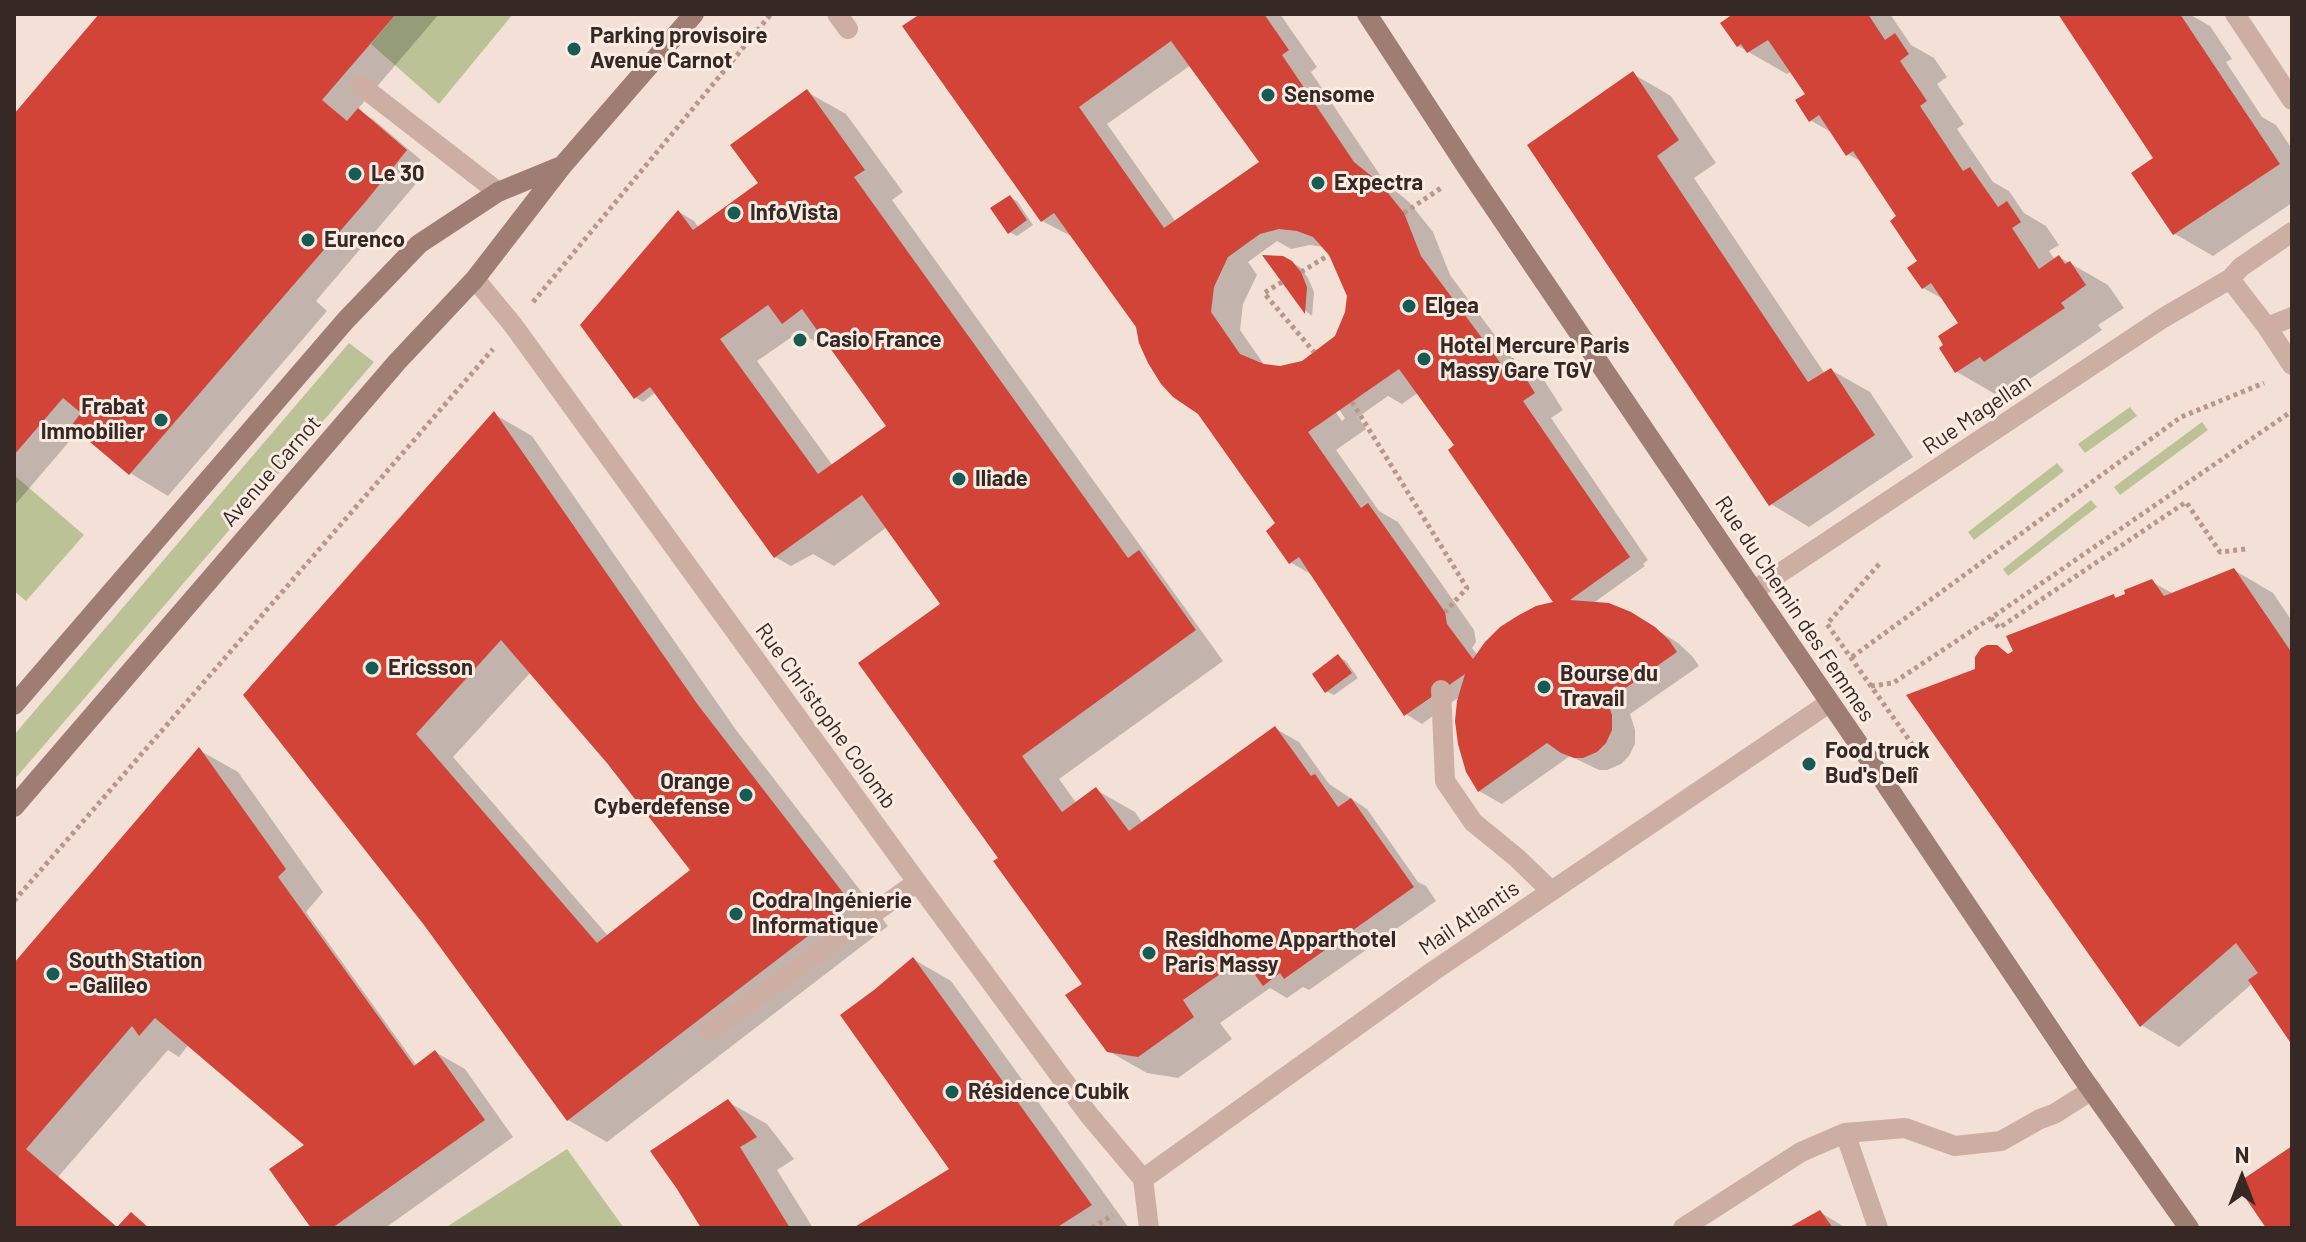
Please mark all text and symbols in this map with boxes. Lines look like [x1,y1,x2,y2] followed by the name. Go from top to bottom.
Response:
[590,23,767,74] place label: Parking provisoire Avenue Carnot
[565,40,583,58] marker: Parking provisoire Avenue Carnot
[1284,82,1375,108] place label: Sensome
[1259,86,1277,104] marker: Sensome
[371,161,424,187] place label: Le 30
[346,165,364,183] marker: Le 30
[1334,170,1423,196] place label: Expectra
[1309,174,1327,192] marker: Expectra
[750,200,838,226] place label: InfoVista
[725,204,743,222] marker: InfoVista
[324,227,405,253] place label: Eurenco
[299,231,317,249] marker: Eurenco
[1425,293,1479,319] place label: Elgea
[1400,297,1418,315] marker: Elgea
[816,327,941,353] place label: Casio France
[791,331,809,349] marker: Casio France
[1440,333,1630,384] place label: Hotel Mercure Paris Massy Gare TGV
[1415,350,1433,368] marker: Hotel Mercure Paris Massy Gare TGV
[1918,368,2036,460] street label: Rue Magellan
[41,394,145,446] place label: Frabat Immobilier
[216,410,326,532] street label: Avenue Carnot
[152,411,170,429] marker: Frabat Immobilier
[975,466,1028,492] place label: Iliade
[950,470,968,488] marker: Iliade
[1710,491,1880,727] street label: Rue du Chemin des Femmes
[750,618,902,814] street label: Rue Christophe Colomb
[388,655,473,681] place label: Ericsson
[363,659,381,677] marker: Ericsson
[1560,661,1658,712] place label: Bourse du Travail
[1535,678,1553,696] marker: Bourse du Travail
[1825,738,1930,790] place label: Food truck Bud's Delî
[1800,755,1818,773] marker: Food truck Bud's Delî
[594,769,730,820] place label: Orange Cyberdefense
[737,786,755,804] marker: Orange Cyberdefense
[1414,875,1524,961] street label: Mail Atlantis
[752,888,912,940] place label: Codra Ingénierie Informatique
[727,905,745,923] marker: Codra Ingénierie Informatique
[1165,927,1396,978] place label: Residhome Apparthotel Paris Massy
[1140,944,1158,962] marker: Residhome Apparthotel Paris Massy
[69,948,202,1000] place label: South Station - Galileo
[44,965,62,983] marker: South Station - Galileo
[968,1079,1130,1105] place label: Résidence Cubik
[943,1083,961,1101] marker: Résidence Cubik
[2202,1138,2282,1218] north arrow
[2235,1141,2249,1167] text: N

